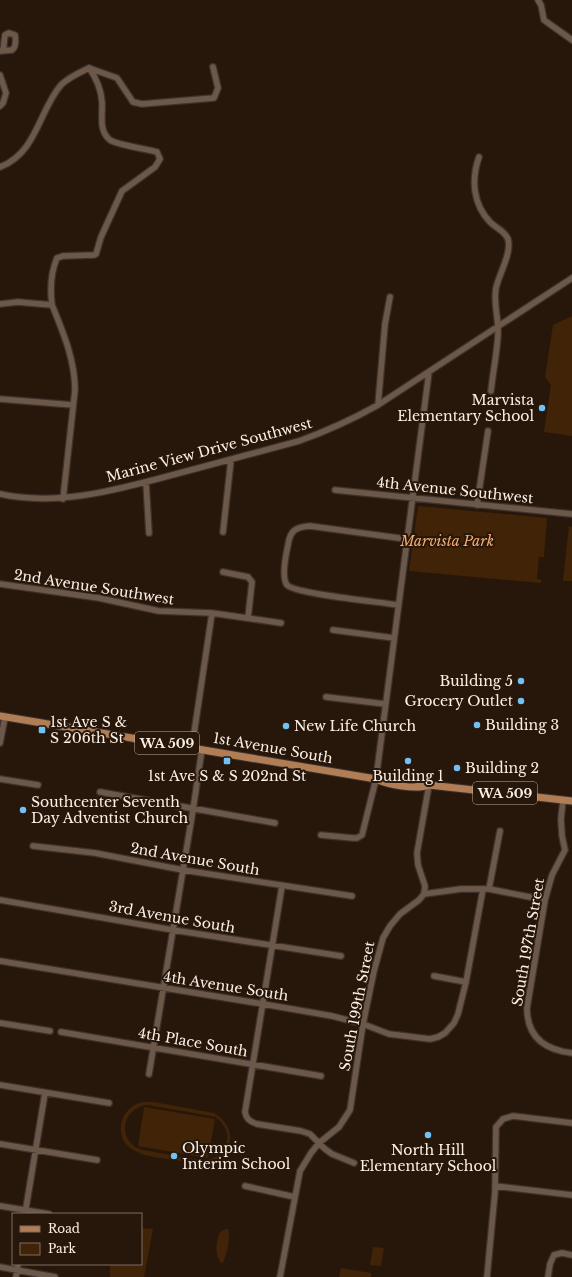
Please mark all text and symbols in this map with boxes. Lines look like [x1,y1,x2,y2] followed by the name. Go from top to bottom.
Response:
[397,391,534,425] place label: Marvista Elementary School
[537,403,547,413] marker: Marvista Elementary School
[104,414,314,486] street label: Marine View Drive Southwest
[376,473,535,507] street label: 4th Avenue Southwest
[399,532,494,550] park label: Marvista Park
[13,565,176,609] street label: 2nd Avenue Southwest
[440,672,513,690] place label: Building 5
[516,676,526,686] marker: Building 5
[405,692,514,710] place label: Grocery Outlet
[516,696,526,706] marker: Grocery Outlet
[50,713,127,747] place label: 1st Ave S & S 206th St
[485,716,559,734] place label: Building 3
[294,717,416,735] place label: New Life Church
[472,720,482,730] marker: Building 3
[281,721,291,731] marker: New Life Church
[37,725,47,735] marker: 1st Ave S & S 206th St
[212,729,335,767] street label: 1st Avenue South
[135,732,199,754] road number: WA 509
[222,756,232,766] marker: 1st Ave S & S 202nd St
[403,756,413,766] marker: Building 1
[465,759,539,777] place label: Building 2
[452,763,462,773] marker: Building 2
[148,767,307,785] place label: 1st Ave S & S 202nd St
[372,767,444,785] place label: Building 1
[473,782,537,804] road number: WA 509
[31,793,189,827] place label: Southcenter Seventh Day Adventist Church
[18,805,28,815] marker: Southcenter Seventh Day Adventist Church
[129,839,261,879] street label: 2nd Avenue South
[508,876,548,1007] street label: South 197th Street
[107,897,237,937] street label: 3rd Avenue South
[336,939,379,1072] street label: South 199th Street
[162,967,290,1005] street label: 4th Avenue South
[137,1023,250,1061] street label: 4th Place South
[423,1130,433,1140] marker: North Hill Elementary School
[182,1139,291,1173] place label: Olympic Interim School
[360,1141,497,1175] place label: North Hill Elementary School
[169,1151,179,1161] marker: Olympic Interim School
[12,1213,142,1265] legend
[48,1221,80,1236] text: Road
[48,1241,76,1256] text: Park

